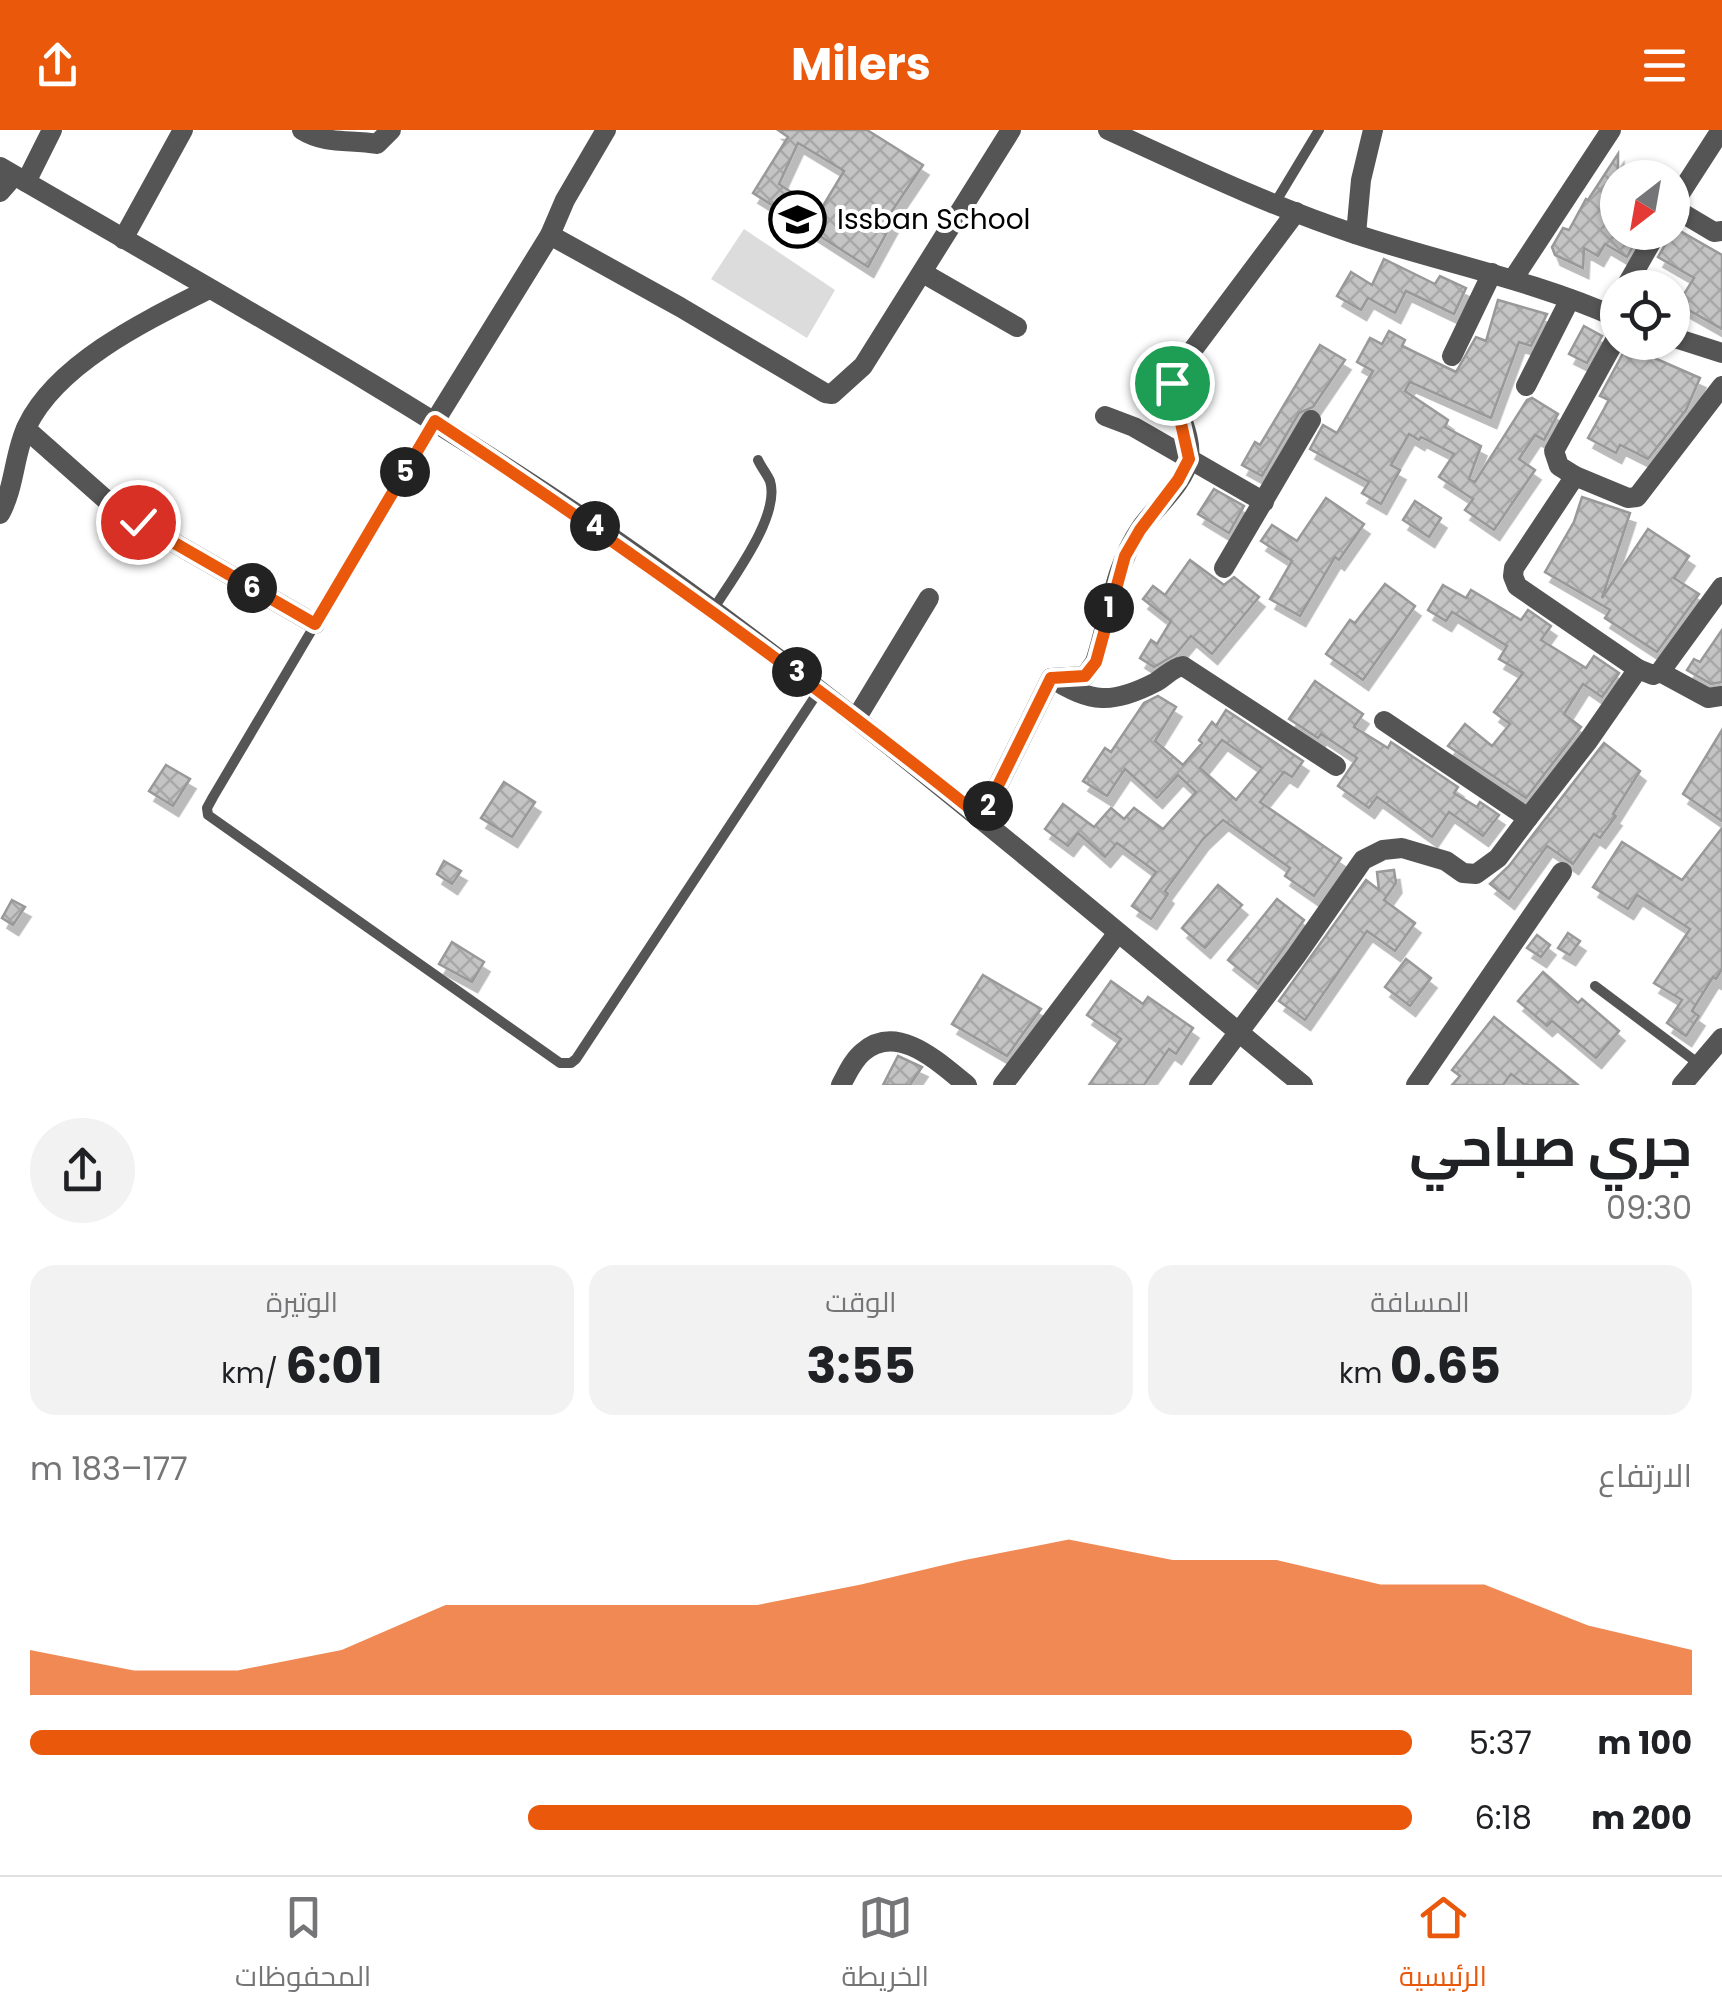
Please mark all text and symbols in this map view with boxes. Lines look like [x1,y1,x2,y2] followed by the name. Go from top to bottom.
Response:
[791,33,931,96] text: Milers
[30,38,85,93] icon: share
[1637,38,1692,93] icon: menu
[1600,160,1690,250] north arrow
[1600,160,1690,360] map controls
[768,189,828,249] school or university icon: Issban School
[837,200,1030,239] place label: Issban School
[1600,270,1690,360] button: locate
[1130,341,1215,426] pin
[1145,356,1200,411] icon: arrive
[380,447,430,497] pin: 5
[396,452,414,491] text: 5
[96,480,181,565] pin
[111,495,166,550] icon: check
[570,501,620,551] pin: 4
[586,506,604,545] text: 4
[227,563,277,613] pin: 6
[243,568,261,607] text: 6
[1084,583,1134,633] pin: 1
[1104,588,1114,627] text: 1
[772,647,822,697] pin: 3
[789,652,805,691] text: 3
[963,781,1013,831] pin: 2
[980,786,996,825] text: 2
[1409,1108,1692,1185] text: جري صباحي
[30,1118,135,1223] button: share
[1606,1185,1692,1230] text: 09:30
[266,1283,338,1322] text: الوتيرة
[825,1283,897,1322] text: الوقت
[1370,1283,1470,1322] text: المسافة
[285,1330,383,1401] text: 6:01
[806,1330,916,1401] text: 3:55
[1390,1330,1501,1401] text: 0.65
[221,1354,285,1393] text: /km
[1339,1354,1390,1393] text: km
[30,1446,188,1491] text: 177–183 m
[1598,1453,1692,1498] text: الارتفاع
[1469,1720,1532,1765] text: 5:37
[1598,1720,1692,1765] text: 100 m
[1474,1795,1532,1840] text: 6:18
[1591,1795,1692,1840] text: 200 m
[235,1890,371,2002] tab: المحفوظات
[842,1890,929,2002] tab: الخريطة
[1399,1890,1487,2002] tab: الرئيسية

